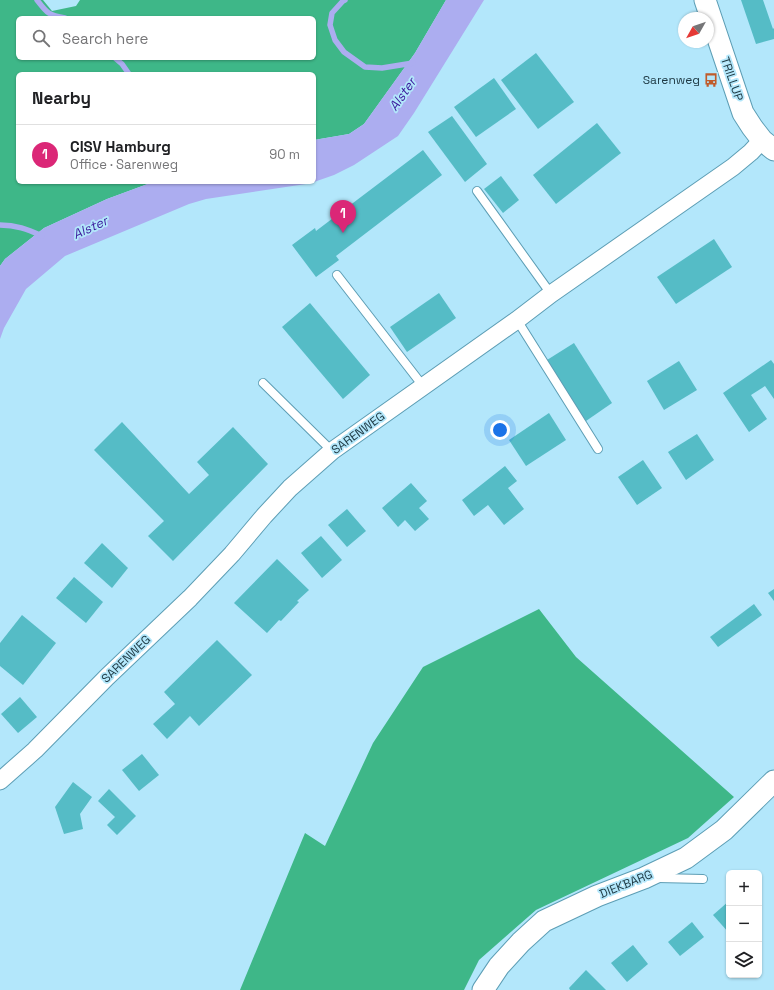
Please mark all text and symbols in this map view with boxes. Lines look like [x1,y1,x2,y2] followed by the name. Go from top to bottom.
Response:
[678,12,714,48] north arrow
[16,16,316,60] search box
[30,27,52,49] icon: search
[62,29,148,48] text: Search here
[717,55,747,103] street label: TRILLUP
[643,72,700,88] place label: Sarenweg
[703,72,719,88] bus stop icon: Sarenweg
[385,73,421,114] water label: Alster
[32,87,91,109] text: Nearby
[70,137,171,156] text: CISV Hamburg
[42,146,48,163] text: 1
[269,146,300,163] text: 90 m
[70,156,178,173] text: Office · Sarenweg
[330,200,356,233] pin: 1
[70,211,112,243] water label: Alster
[328,408,388,458] street label: SARENWEG
[490,420,510,440] your location
[98,632,154,686] street label: SARENWEG
[597,866,655,902] street label: DIEKBARG
[726,870,762,978] map controls
[726,870,762,906] button: +
[726,906,762,942] button: −
[726,942,762,978] button: layers

